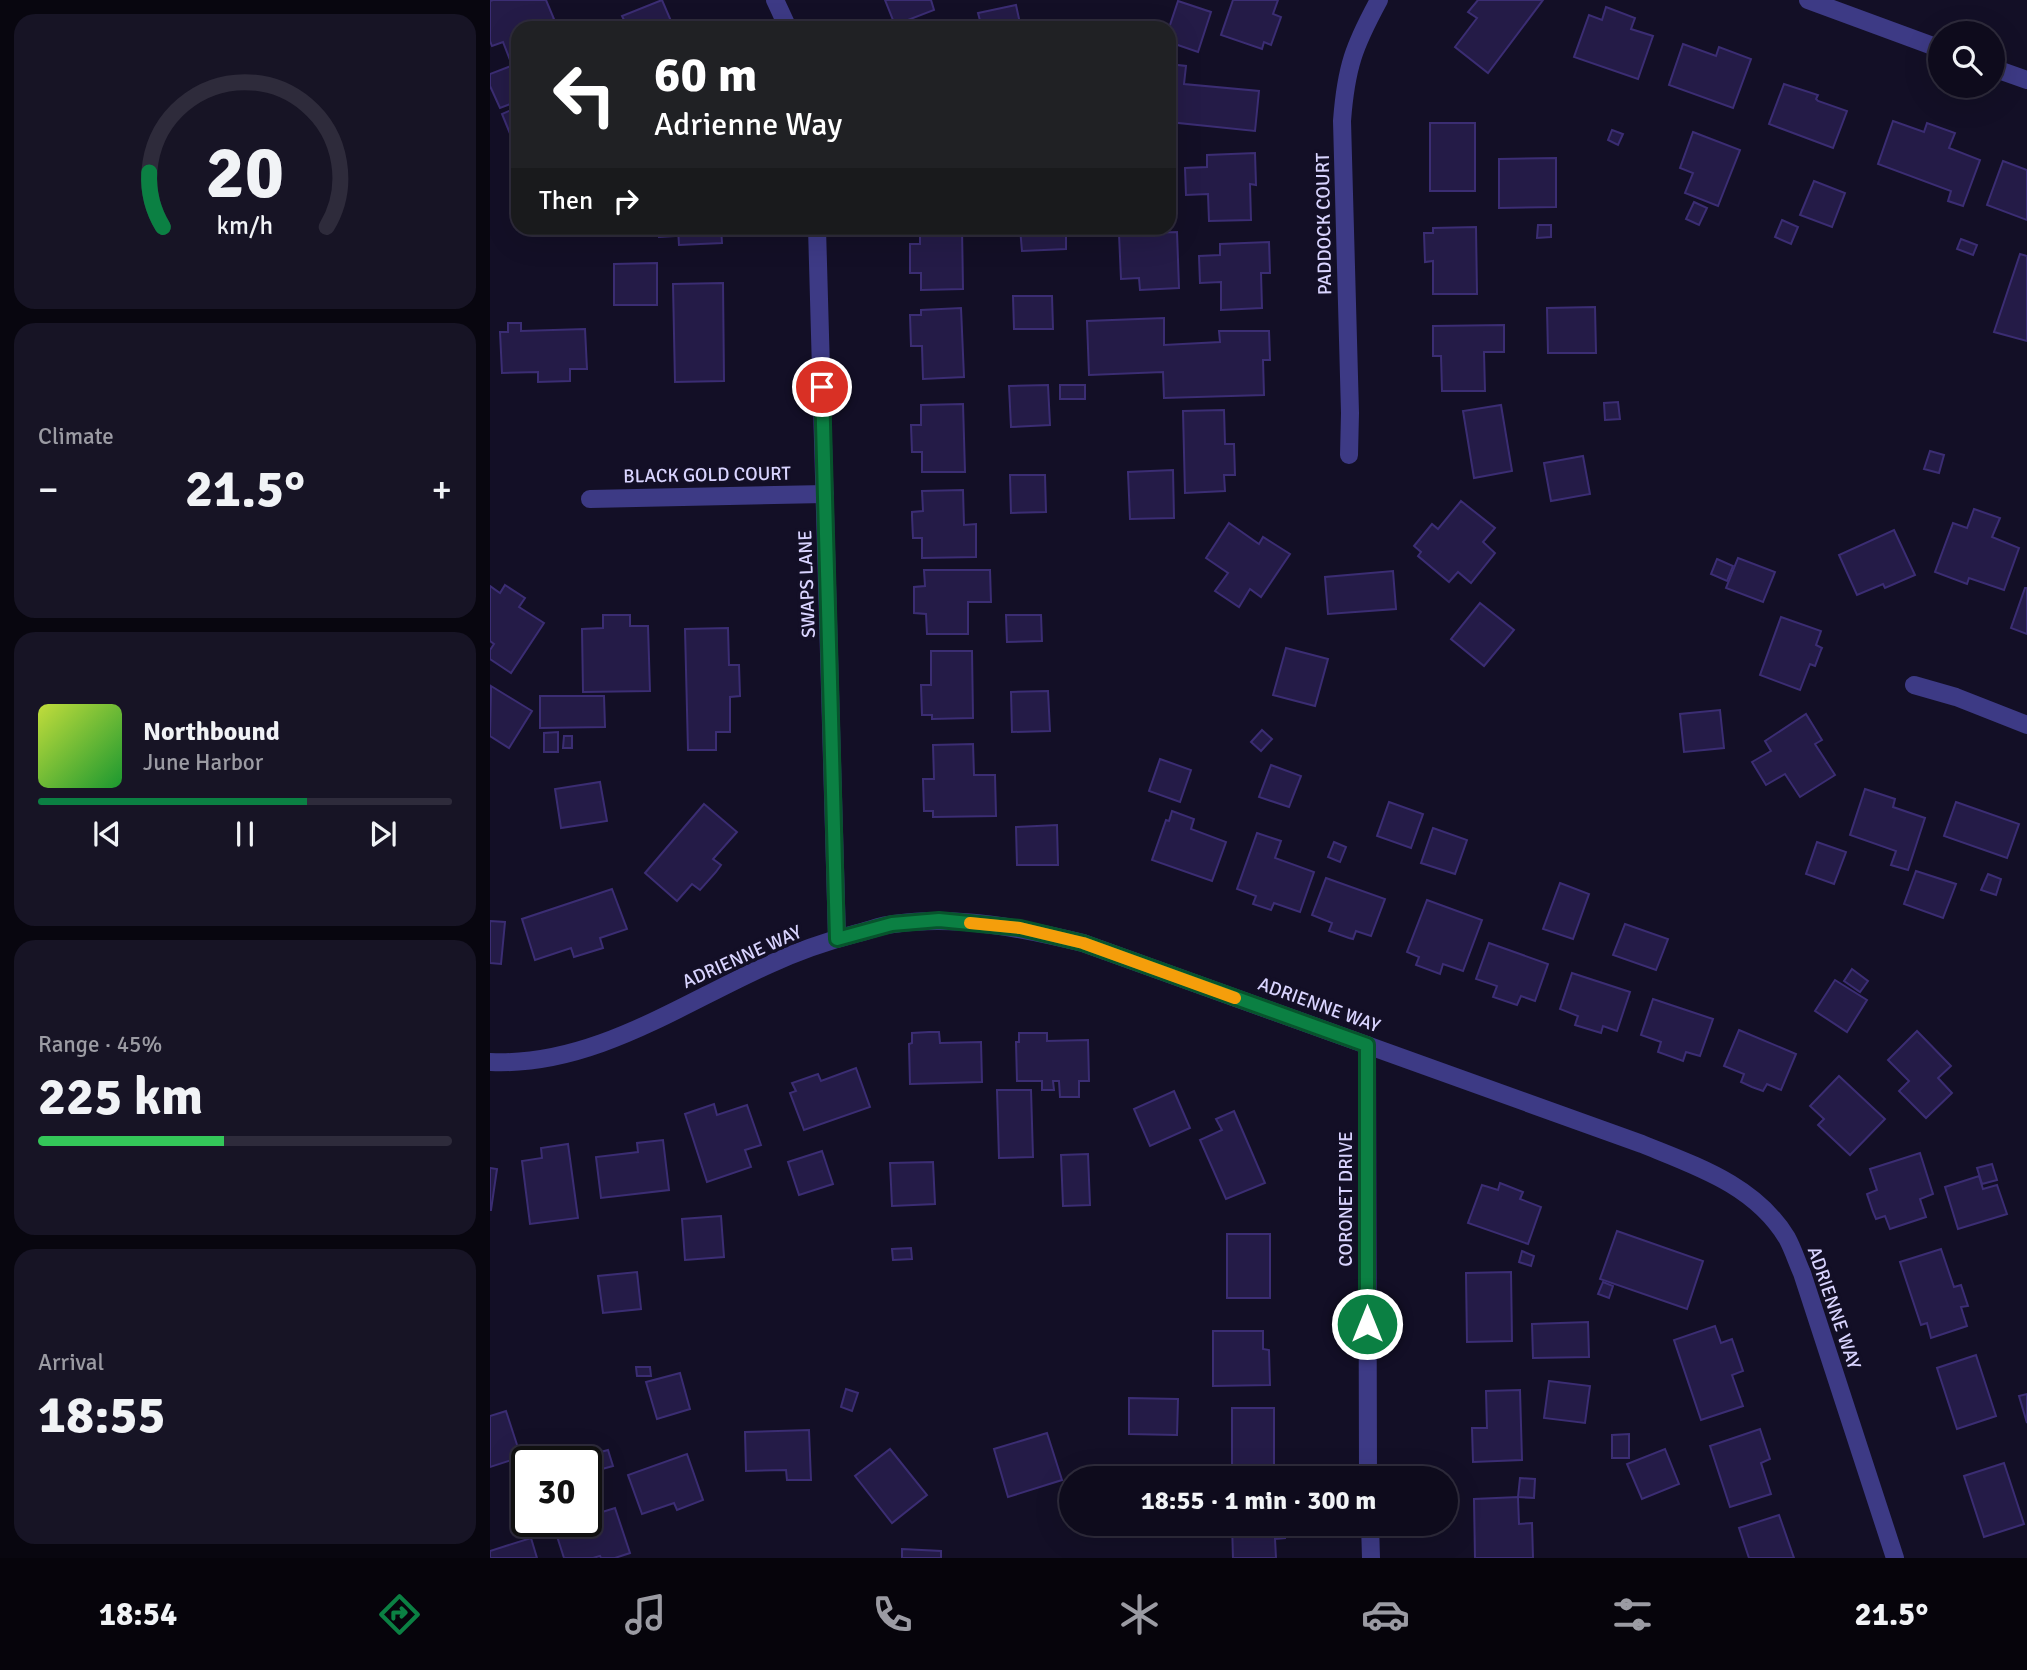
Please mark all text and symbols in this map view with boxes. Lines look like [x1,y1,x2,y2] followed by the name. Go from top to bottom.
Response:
[1928,21,2005,98] map controls
[1928,21,2005,98] button: search
[654,45,757,105] text: 60 m
[539,49,630,140] icon: left
[654,105,842,144] text: Adrienne Way
[206,130,284,219] text: 20
[1311,152,1337,295] street label: PADDOCK COURT
[607,182,645,220] icon: right
[539,185,593,217] text: Then
[217,210,273,241] text: km/h
[792,357,852,417] pin
[803,368,841,406] icon: arrive
[38,422,114,451] text: Climate
[185,457,305,521] text: 21.5°
[623,462,792,488] street label: BLACK GOLD COURT
[38,466,59,513] text: −
[431,466,452,513] text: +
[793,530,821,638] street label: SWAPS LANE
[143,716,280,748] text: Northbound
[143,748,263,777] text: June Harbor
[88,815,126,853] icon: previous
[226,815,264,853] icon: pause
[364,815,402,853] icon: next
[679,920,806,994] street label: ADRIENNE WAY
[1255,972,1384,1038] street label: ADRIENNE WAY
[38,1030,162,1059] text: Range · 45%
[38,1065,203,1129] text: 225 km
[1334,1131,1358,1267] street label: CORONET DRIVE
[1802,1243,1866,1373] street label: ADRIENNE WAY
[1330,1287,1404,1361] position arrow
[38,1348,104,1377] text: Arrival
[38,1383,166,1447] text: 18:55
[511,1446,602,1537] speed limit sign: 30
[1141,1485,1376,1517] text: 18:55 · 1 min · 300 m
[375,1590,424,1639] icon: directions
[621,1590,670,1639] icon: music
[868,1590,917,1639] icon: phone
[1115,1590,1164,1639] icon: climate
[1361,1590,1410,1639] icon: car
[1608,1590,1657,1639] icon: filters
[99,1595,177,1634] text: 18:54
[1854,1595,1928,1634] text: 21.5°

